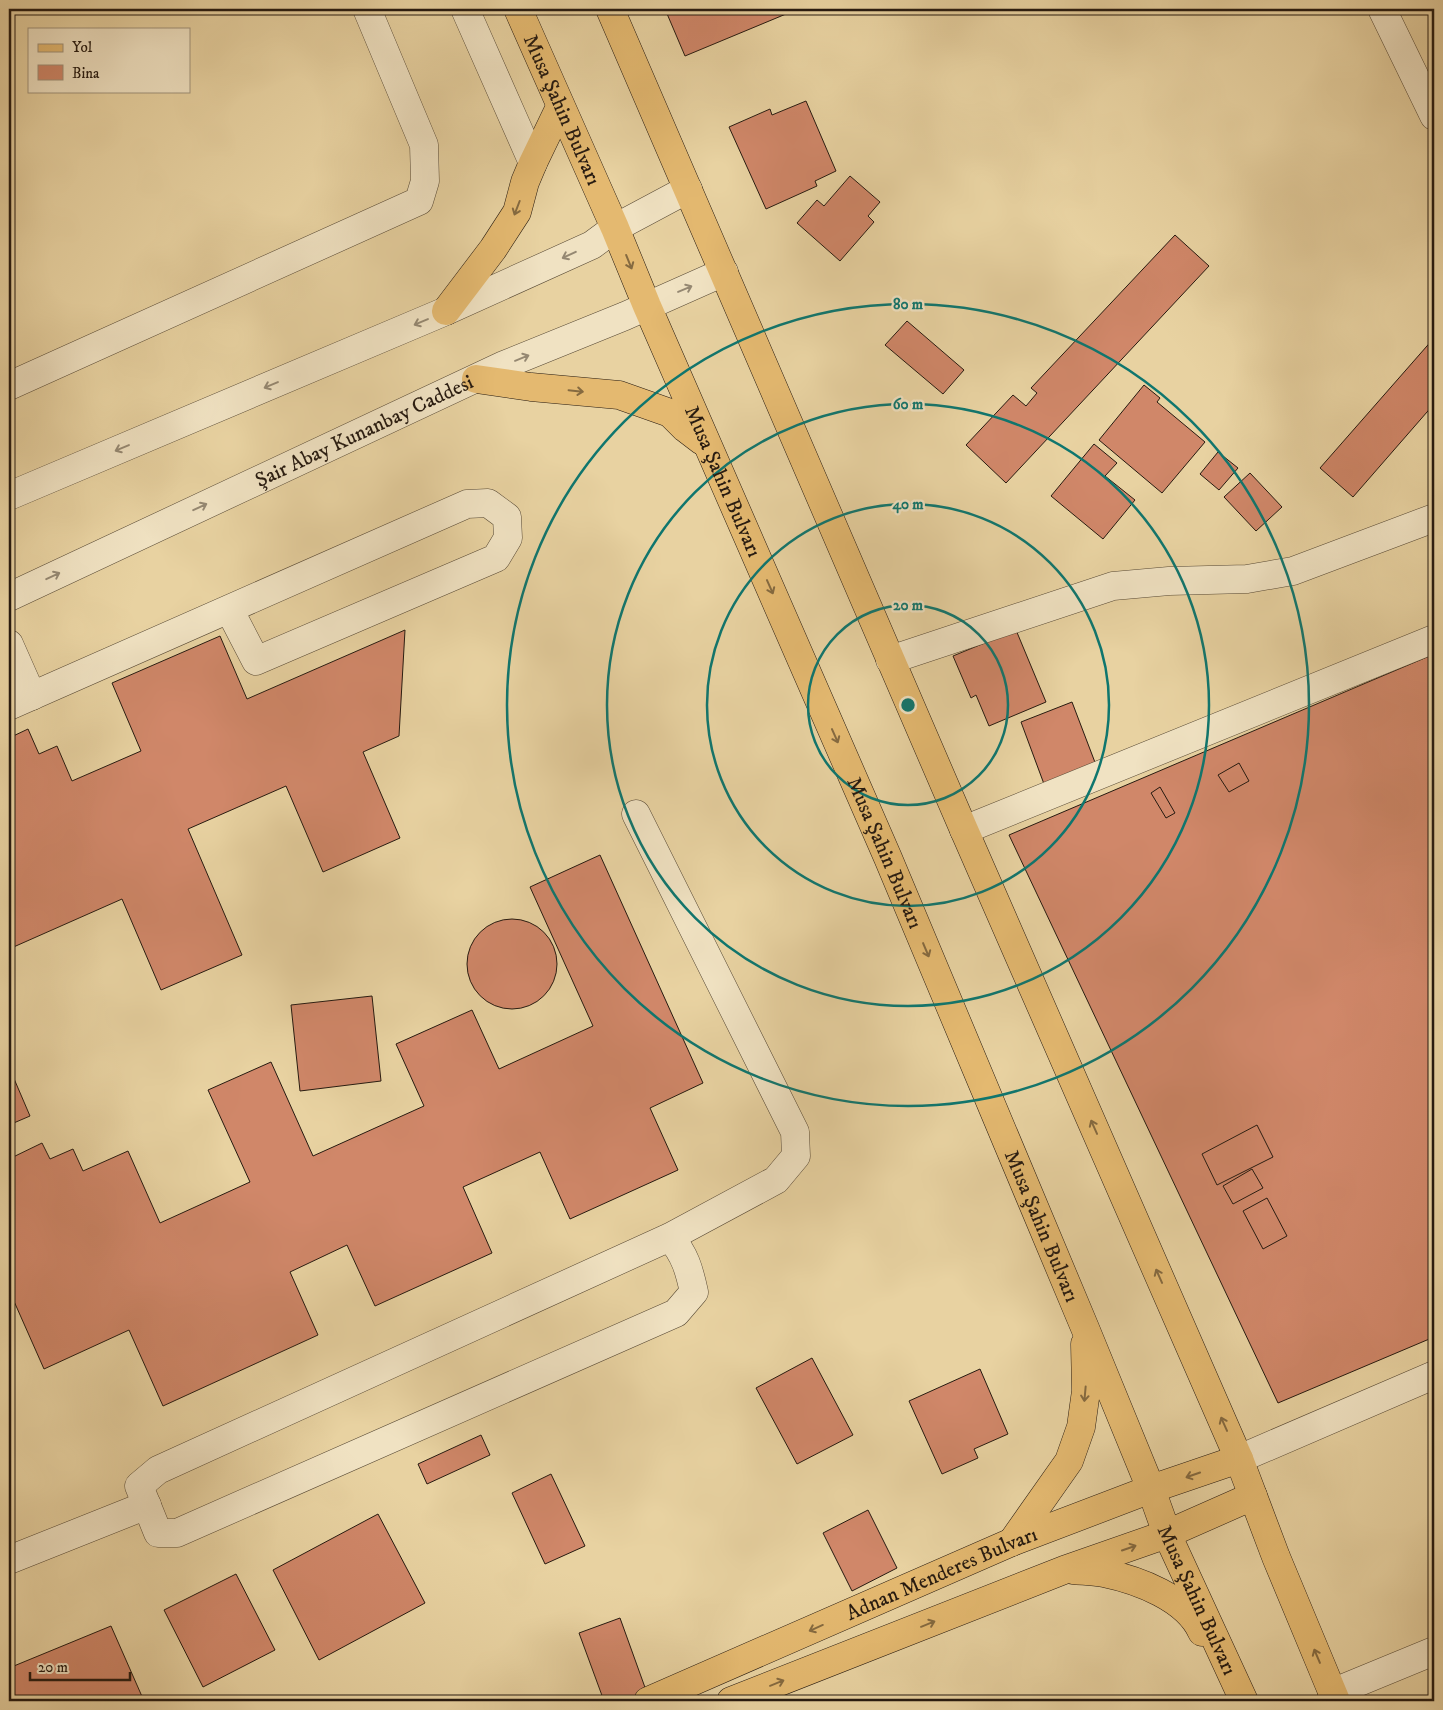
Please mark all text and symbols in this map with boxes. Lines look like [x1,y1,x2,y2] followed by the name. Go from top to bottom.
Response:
[28,28,190,92] legend
[517,30,606,189] street label: Musa Şahin Bulvarı
[72,38,93,57] text: Yol
[72,64,100,83] text: Bina
[512,200,521,216] one-way arrow
[562,251,577,260] one-way arrow
[624,254,634,269] one-way arrow
[677,283,692,293] one-way arrow
[893,295,924,314] text: 80 m
[414,317,429,327] one-way arrow
[514,352,529,362] one-way arrow
[251,369,478,494] street label: Şair Abay Kunanbay Caddesi
[264,381,279,390] one-way arrow
[568,386,584,396] one-way arrow
[893,395,924,414] text: 60 m
[678,402,767,561] street label: Musa Şahin Bulvarı
[115,444,130,454] one-way arrow
[891,495,924,514] text: 40 m
[192,502,207,512] one-way arrow
[45,571,60,580] one-way arrow
[765,579,775,594] one-way arrow
[893,596,924,615] text: 20 m
[899,696,917,714] centre of rings
[830,728,840,743] one-way arrow
[840,773,928,933] street label: Musa Şahin Bulvarı
[922,942,932,957] one-way arrow
[1088,1120,1098,1135] one-way arrow
[998,1146,1085,1306] street label: Musa Şahin Bulvarı
[1153,1269,1163,1284] one-way arrow
[1080,1386,1090,1402] one-way arrow
[1219,1417,1229,1432] one-way arrow
[1185,1470,1201,1480] one-way arrow
[1151,1521,1242,1679] street label: Musa Şahin Bulvarı
[842,1522,1041,1627] street label: Adnan Menderes Bulvarı
[1120,1542,1136,1552] one-way arrow
[920,1618,935,1628] one-way arrow
[809,1623,824,1633] one-way arrow
[1312,1649,1322,1664] one-way arrow
[30,1650,130,1682] scale bar
[38,1658,68,1677] text: 20 m
[769,1678,784,1687] one-way arrow

